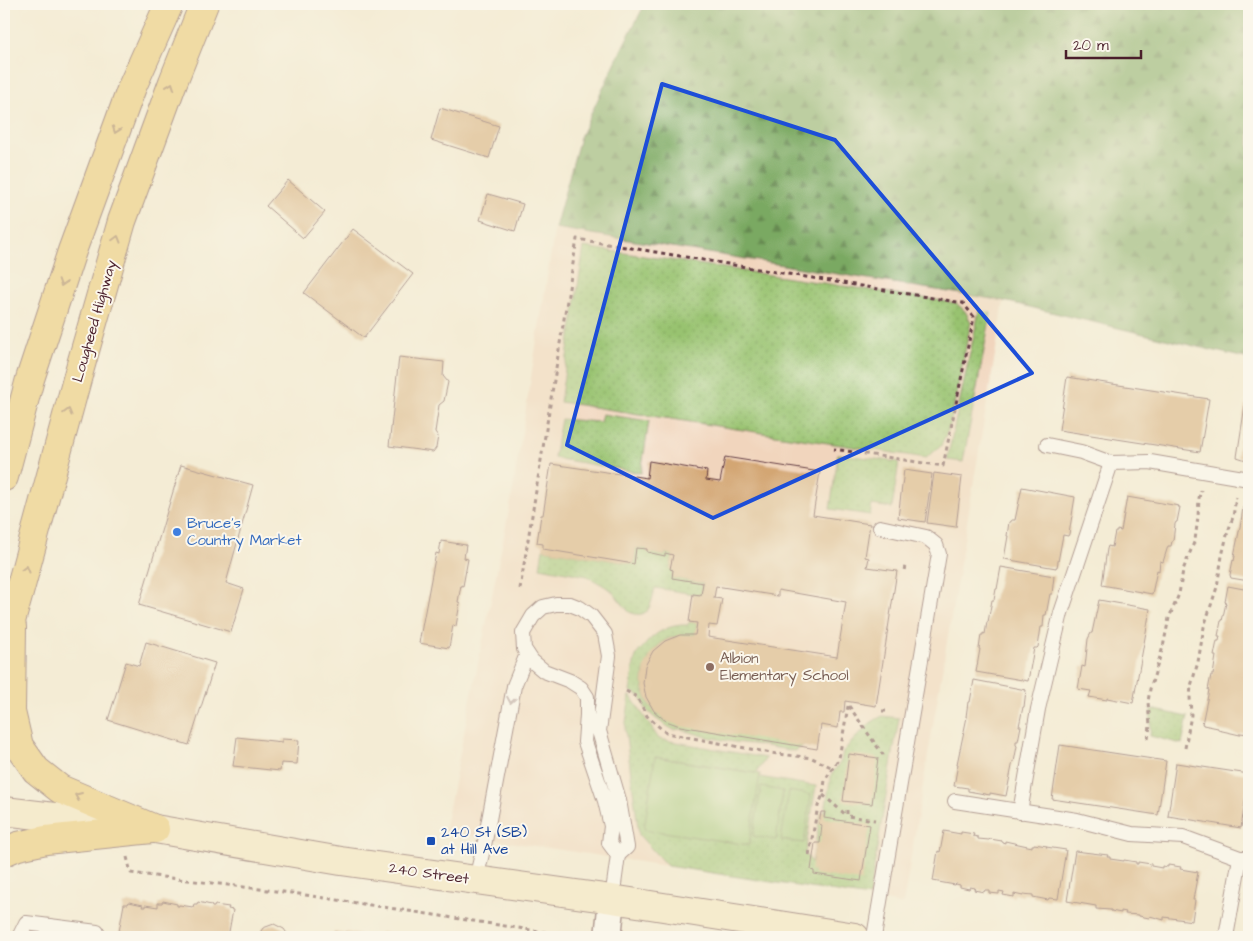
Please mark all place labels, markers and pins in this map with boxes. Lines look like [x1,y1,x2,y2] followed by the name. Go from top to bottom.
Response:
[187,513,301,552] place label: Bruce’s Country Market
[171,526,183,538] marker: Bruce’s Country Market
[720,648,849,687] place label: Albion Elementary School
[704,661,716,673] marker: Albion Elementary School
[441,822,527,860] place label: 240 St (SB) at Hill Ave
[425,835,437,847] marker: 240 St (SB) at Hill Ave

